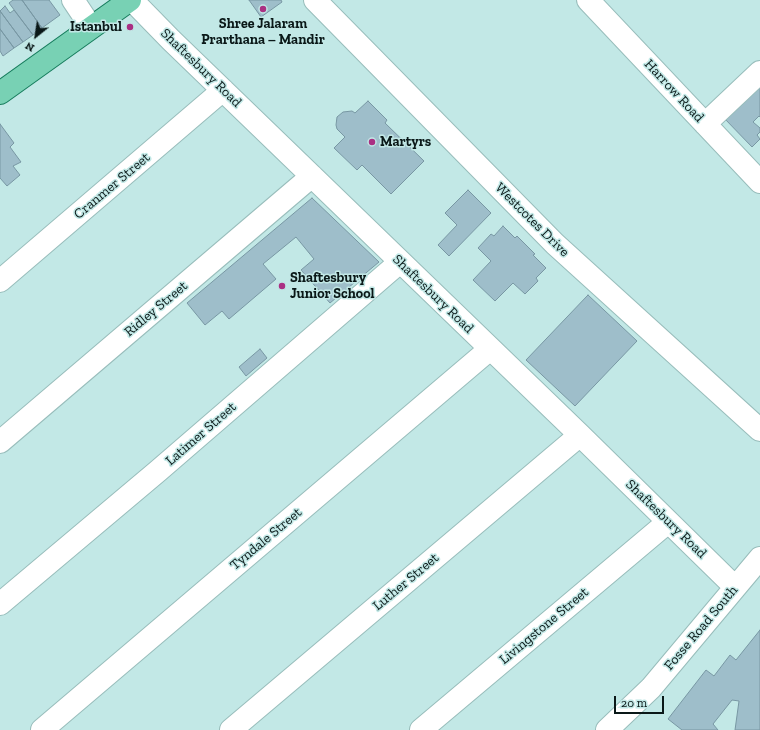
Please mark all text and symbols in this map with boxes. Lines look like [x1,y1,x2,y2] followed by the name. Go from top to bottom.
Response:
[258,4,268,14] marker: Shree Jalaram Prarthana – Mandir
[16,16,56,56] north arrow
[201,16,325,48] place label: Shree Jalaram Prarthana – Mandir
[70,19,122,35] place label: Istanbul
[125,22,135,32] marker: Istanbul
[157,25,245,111] street label: Shaftesbury Road
[23,39,37,55] text: N
[641,56,707,126] street label: Harrow Road
[380,134,431,150] place label: Martyrs
[367,137,377,147] marker: Martyrs
[70,149,154,223] street label: Cranmer Street
[491,179,573,261] street label: Westcotes Drive
[389,251,477,337] street label: Shaftesbury Road
[290,270,374,302] place label: Shaftesbury Junior School
[121,278,191,340] street label: Ridley Street
[277,281,287,291] marker: Shaftesbury Junior School
[162,399,240,469] street label: Latimer Street
[622,476,710,562] street label: Shaftesbury Road
[227,504,305,574] street label: Tyndale Street
[370,550,442,614] street label: Luther Street
[661,582,741,674] street label: Fosse Road South
[496,584,592,668] street label: Livingstone Street
[616,688,666,714] scale bar
[621,696,647,710] text: 20 m

